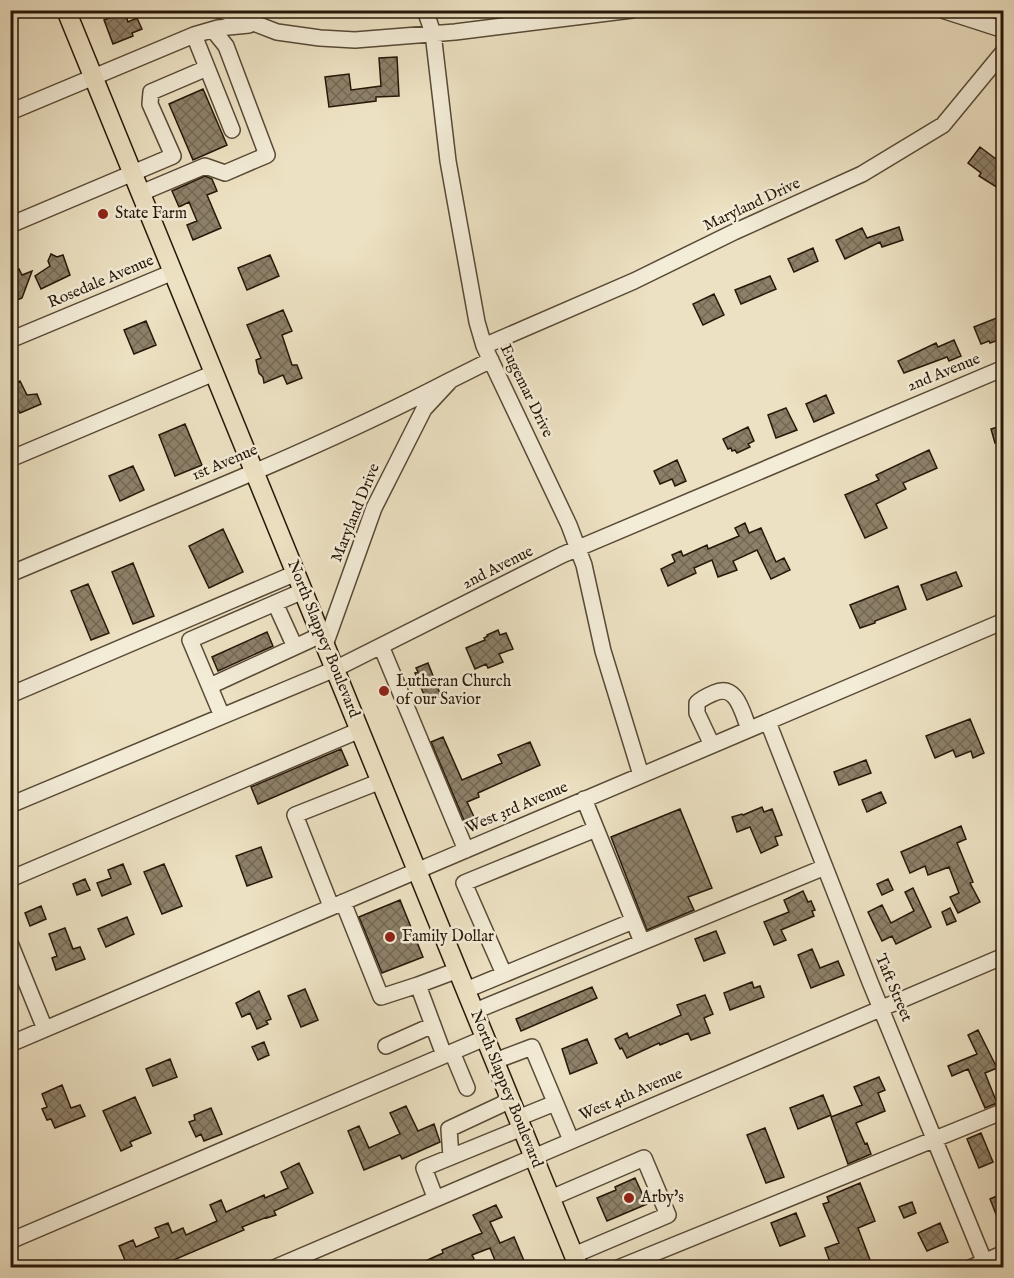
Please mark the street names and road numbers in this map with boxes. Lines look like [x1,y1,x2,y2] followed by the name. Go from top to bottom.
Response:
[700,174,804,236] street label: Maryland Drive
[45,251,157,313] street label: Rosedale Avenue
[495,341,557,441] street label: Eugemar Drive
[905,349,983,397] street label: 2nd Avenue
[189,440,261,486] street label: 1st Avenue
[327,461,385,565] street label: Maryland Drive
[459,542,537,594] street label: 2nd Avenue
[282,557,364,721] street label: North Slappey Boulevard
[463,777,571,839] street label: West 3rd Avenue
[870,951,916,1025] street label: Taft Street
[465,1007,547,1171] street label: North Slappey Boulevard
[576,1064,686,1126] street label: West 4th Avenue

